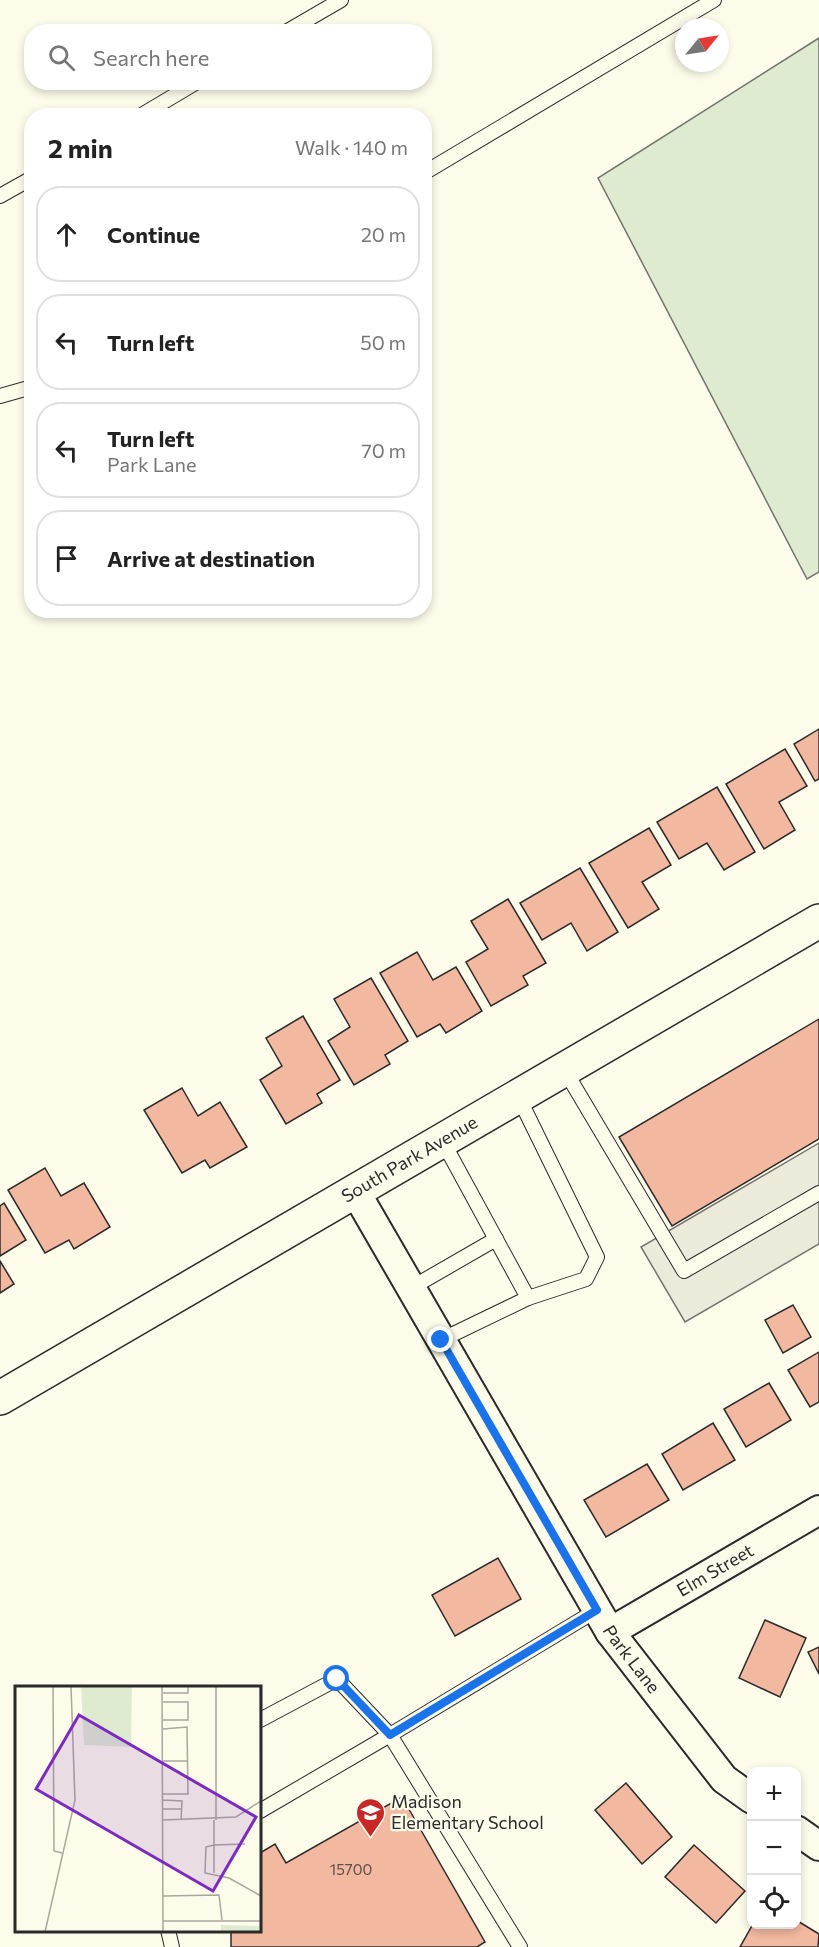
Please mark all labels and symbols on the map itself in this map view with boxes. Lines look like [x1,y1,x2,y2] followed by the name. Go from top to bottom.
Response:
[675,18,729,72] north arrow
[337,1110,481,1207] street label: South Park Avenue
[427,1326,453,1352] route end
[672,1539,757,1601] street label: Elm Street
[598,1621,665,1697] street label: Park Lane
[323,1665,349,1691] route start
[15,1686,261,1932] inset map
[391,1790,544,1833] place label: Madison Elementary School
[354,1796,386,1838] school or university icon: Madison Elementary School
[330,1860,372,1878] house number: 15700

